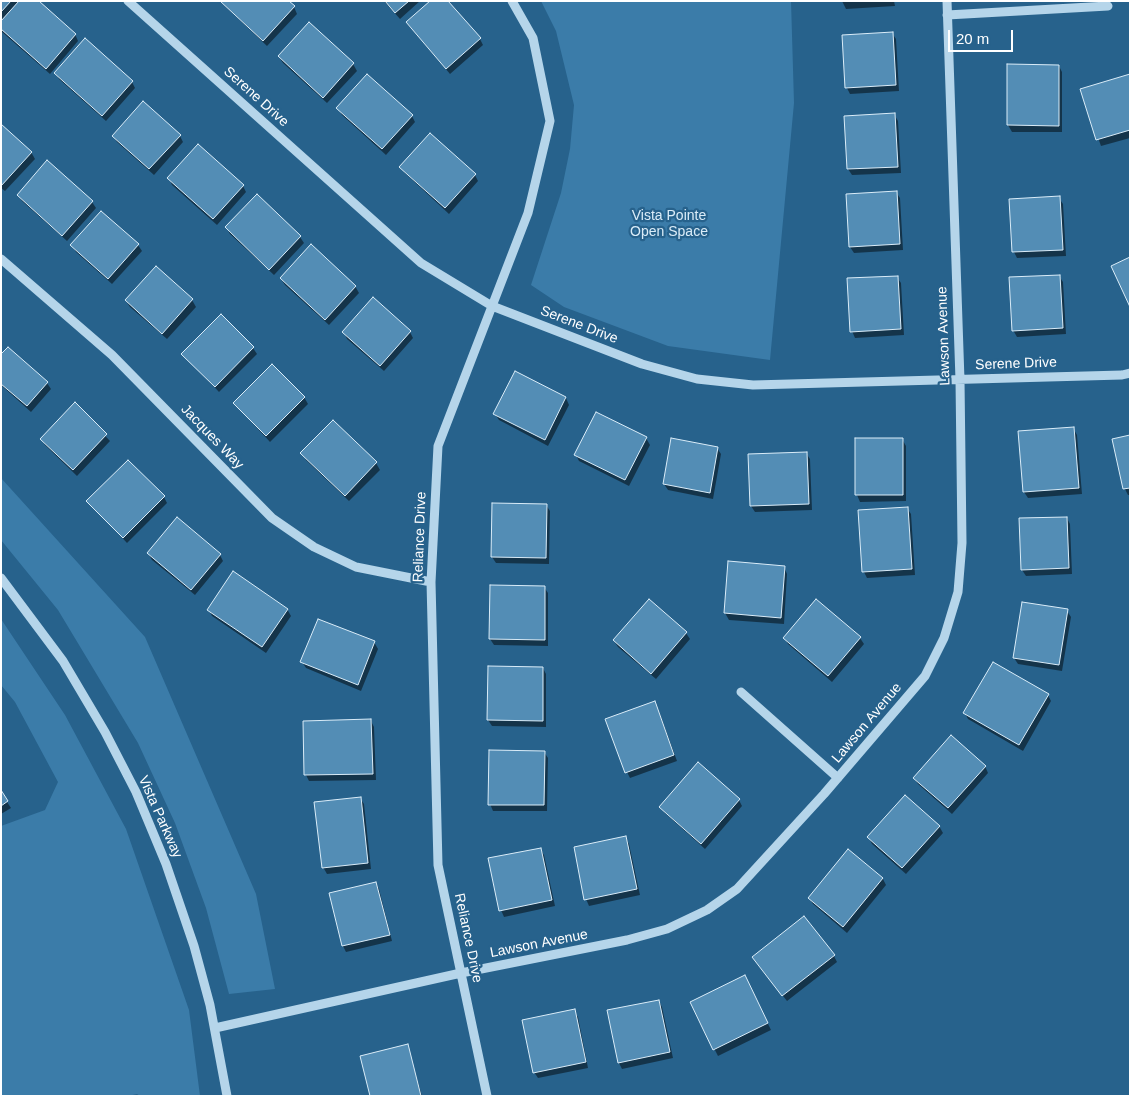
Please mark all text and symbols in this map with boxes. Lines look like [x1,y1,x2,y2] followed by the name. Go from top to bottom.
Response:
[951,20,1016,52] scale bar
[956,30,989,47] text: 20 m
[220,63,292,131] street label: Serene Drive
[630,208,708,240] park label: Vista Pointe Open Space
[934,286,954,386] street label: Lawson Avenue
[538,303,620,347] street label: Serene Drive
[975,354,1057,374] street label: Serene Drive
[177,401,247,473] street label: Jacques Way
[410,491,430,583] street label: Reliance Drive
[829,680,905,766] street label: Lawson Avenue
[134,773,186,861] street label: Vista Parkway
[450,892,486,984] street label: Reliance Drive
[489,926,589,962] street label: Lawson Avenue

